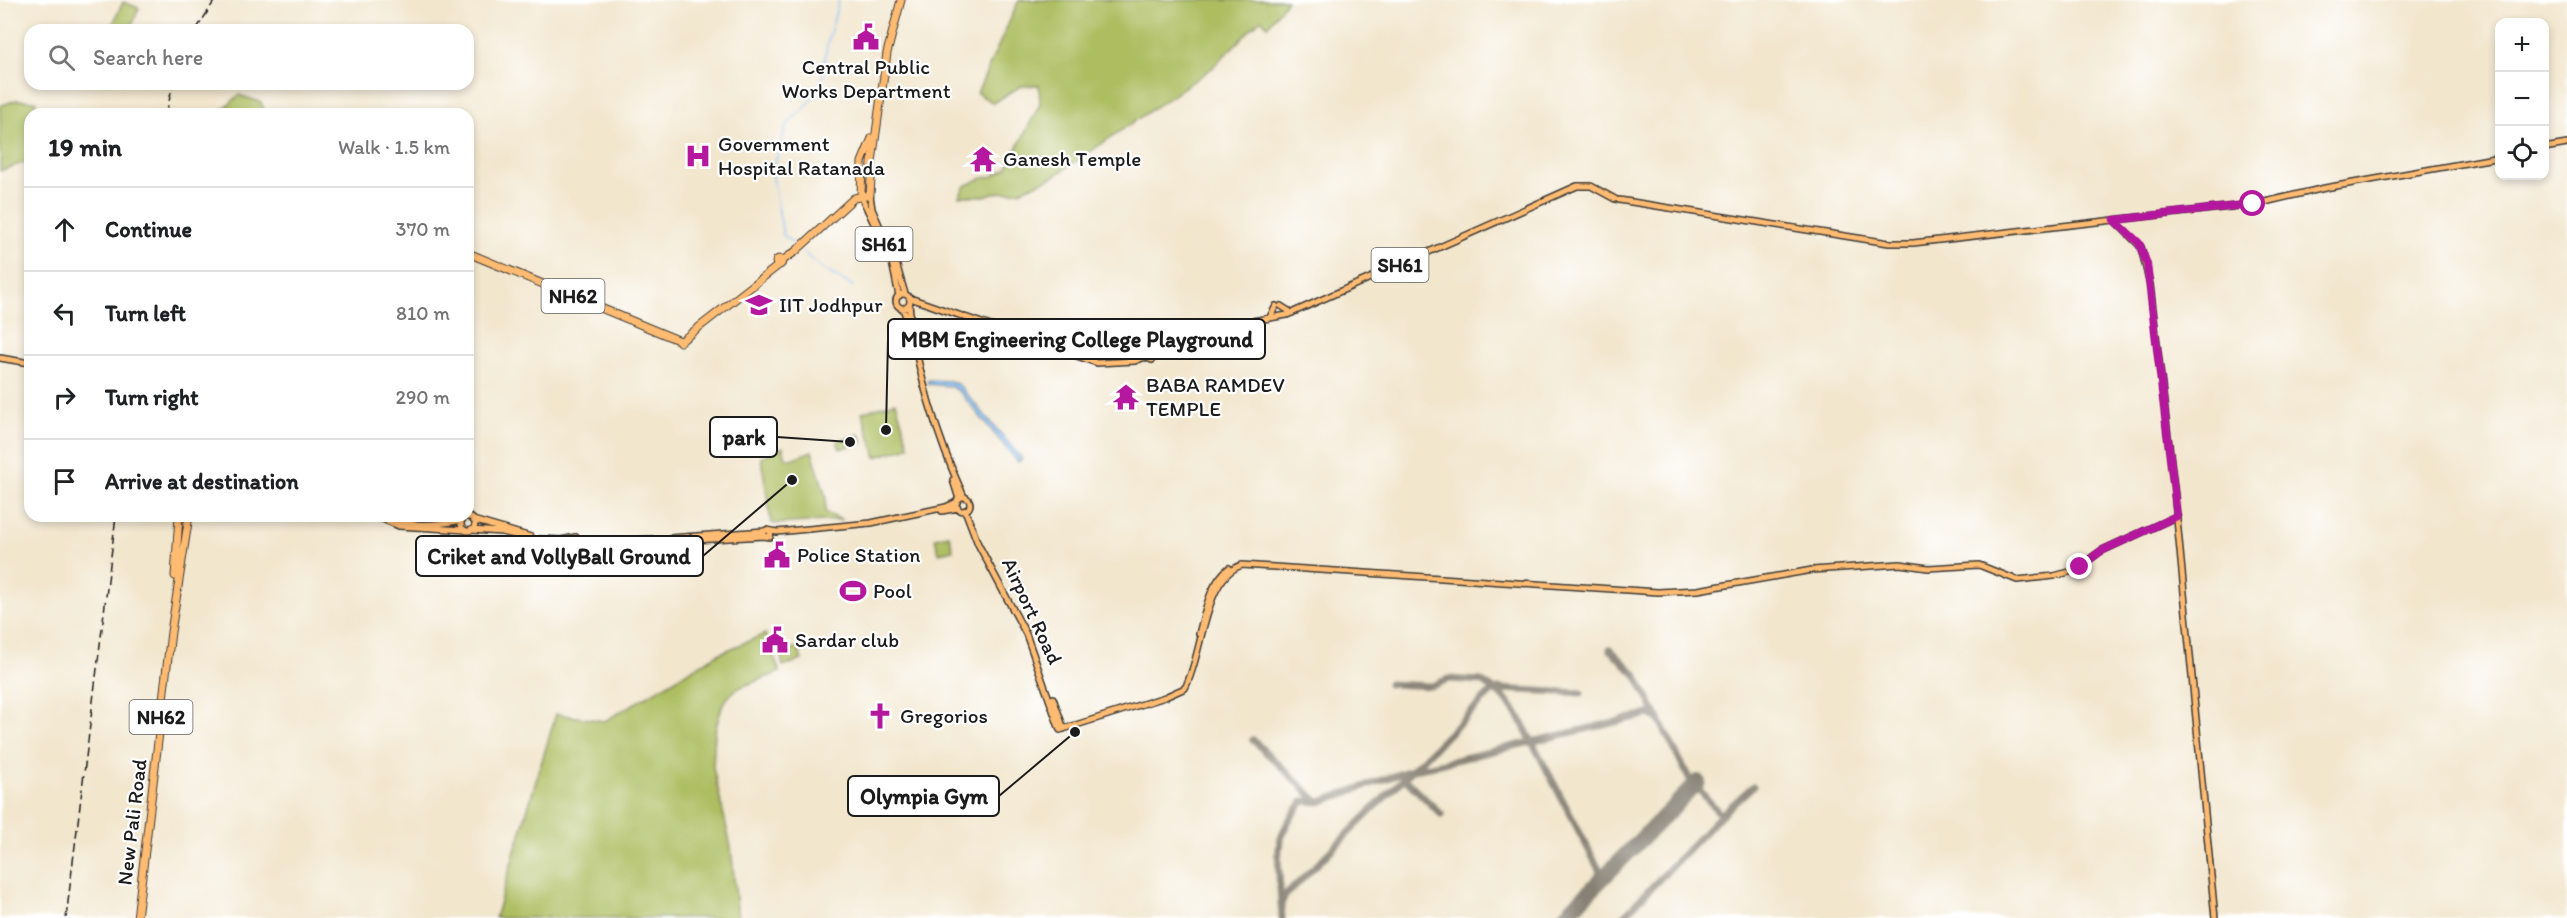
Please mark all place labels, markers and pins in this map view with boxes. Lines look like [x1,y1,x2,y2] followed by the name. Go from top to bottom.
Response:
[851,22,881,52] public building icon: Central Public Works Department
[781,54,951,103] place label: Central Public Works Department
[718,131,885,180] place label: Government Hospital Ratanada
[683,141,713,171] hospital icon: Government Hospital Ratanada
[968,144,998,174] temple icon: Ganesh Temple
[1003,146,1141,171] place label: Ganesh Temple
[744,290,774,320] school or university icon: IIT Jodhpur
[779,292,883,317] place label: IIT Jodhpur
[888,319,1265,359] callout: MBM Engineering College Playground
[1146,372,1285,421] place label: BABA RAMDEV TEMPLE
[1111,382,1141,412] temple icon: BABA RAMDEV TEMPLE
[710,417,777,457] callout: park
[416,536,703,576] callout: Criket and VollyBall Ground
[762,540,792,570] public building icon: Police Station
[797,542,921,567] place label: Police Station
[838,576,868,606] sports icon: Pool
[873,578,912,603] place label: Pool
[760,625,790,655] public building icon: Sardar club
[795,627,899,652] place label: Sardar club
[865,701,895,731] church icon: Gregorios
[900,703,988,728] place label: Gregorios
[848,776,999,816] callout: Olympia Gym

